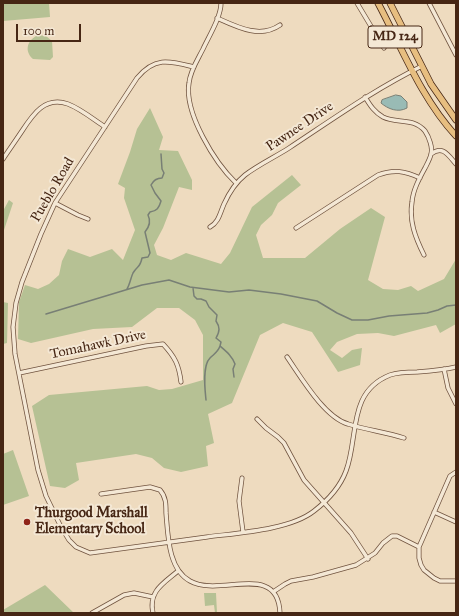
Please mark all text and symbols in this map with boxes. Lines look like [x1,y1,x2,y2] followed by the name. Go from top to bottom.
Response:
[18,16,83,42] scale bar
[23,24,54,38] text: 100 m
[368,26,422,48] road number: MD 124
[263,98,337,156] street label: Pawnee Drive
[28,155,78,225] street label: Pueblo Road
[48,327,148,363] street label: Tomahawk Drive
[35,506,148,538] place label: Thurgood Marshall Elementary School
[22,517,32,527] marker: Thurgood Marshall Elementary School

